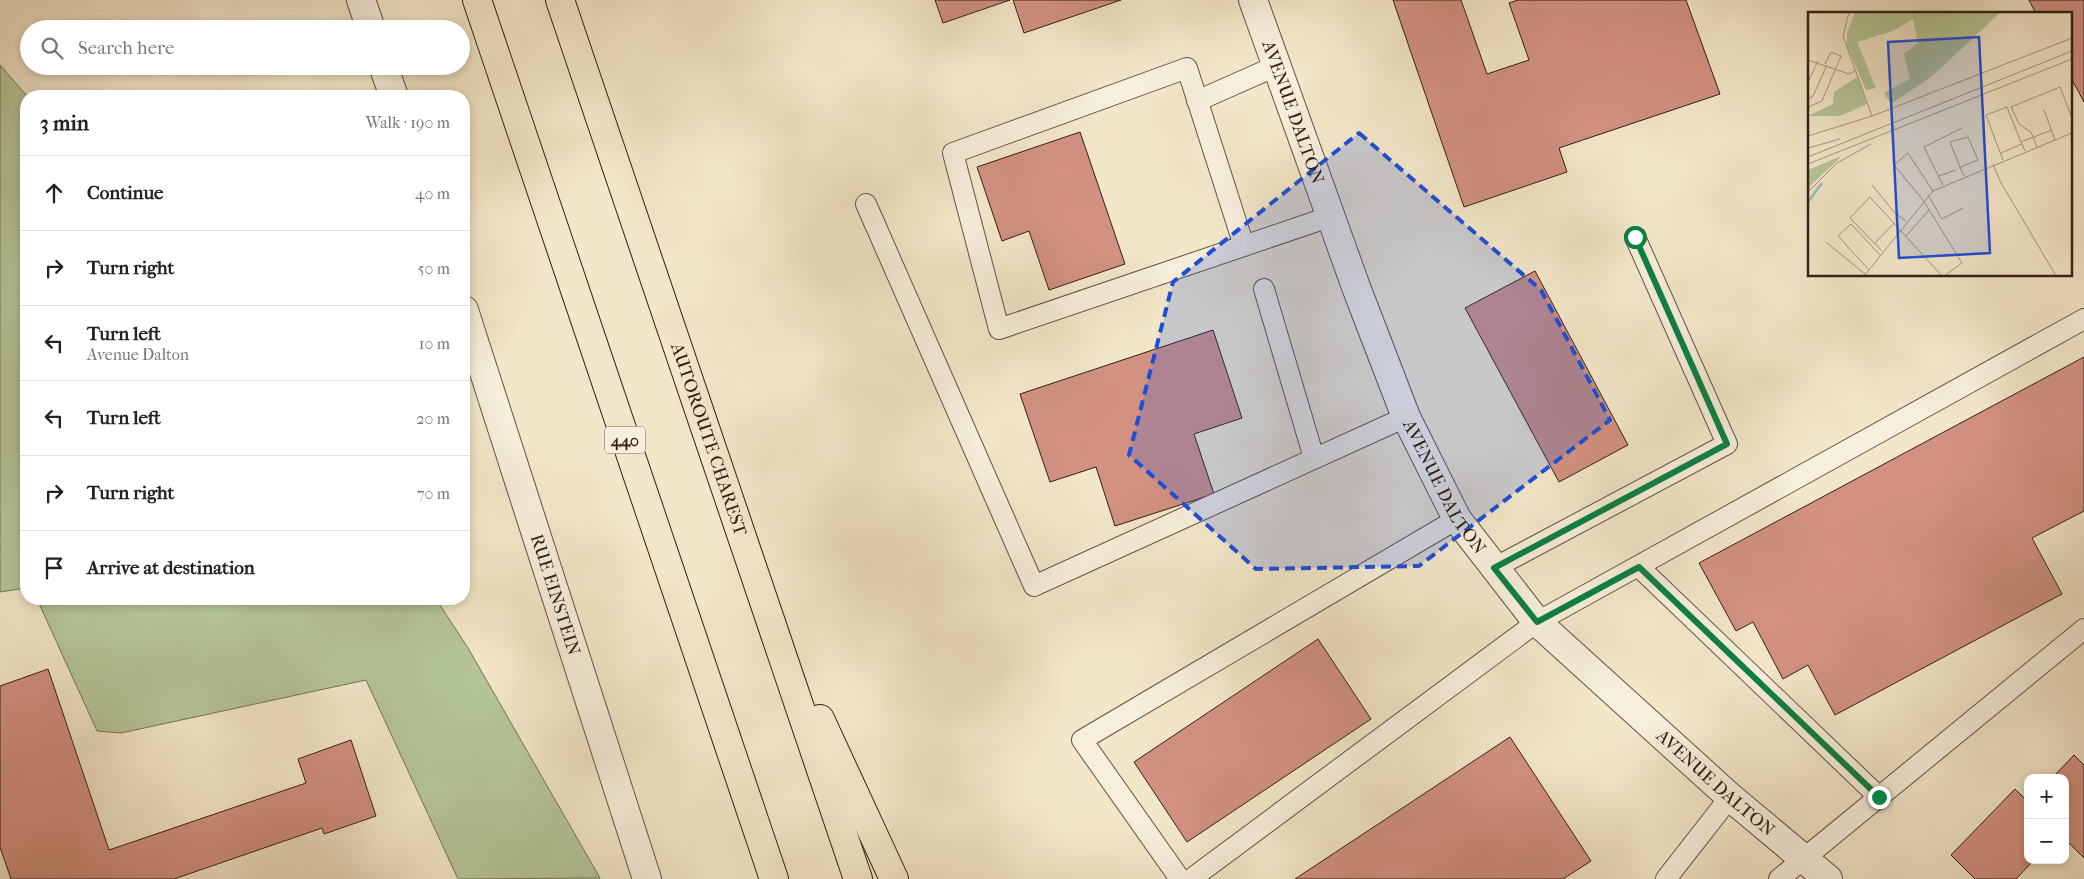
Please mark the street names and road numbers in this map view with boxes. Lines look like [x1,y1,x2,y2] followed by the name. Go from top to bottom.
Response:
[1258,37,1329,187] street label: AVENUE DALTON
[666,339,752,539] street label: AUTOROUTE CHAREST
[1398,415,1491,558] street label: AVENUE DALTON
[605,426,645,454] road number: 440
[526,531,585,658] street label: RUE EINSTEIN
[1651,724,1779,841] street label: AVENUE DALTON

